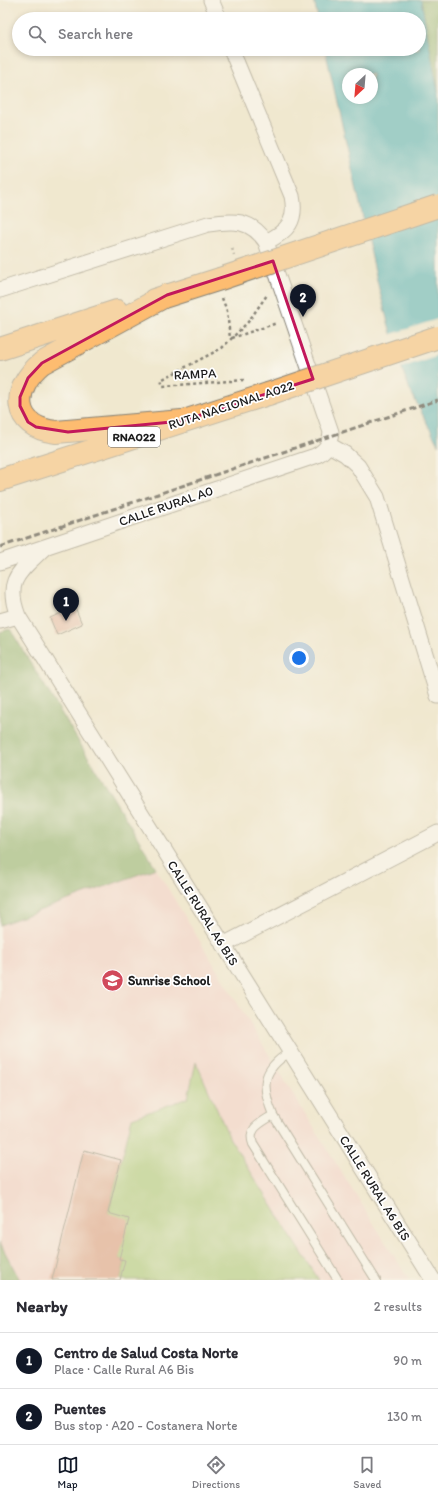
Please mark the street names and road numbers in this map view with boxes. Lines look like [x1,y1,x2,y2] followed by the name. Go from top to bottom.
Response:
[173,365,217,383] street label: RAMPA
[166,378,296,432] street label: RUTA NACIONAL A022
[108,427,160,447] road number: RNA022
[117,483,215,529] street label: CALLE RURAL A0
[165,858,241,968] street label: CALLE RURAL A6 BIS
[337,1133,413,1243] street label: CALLE RURAL A6 BIS

